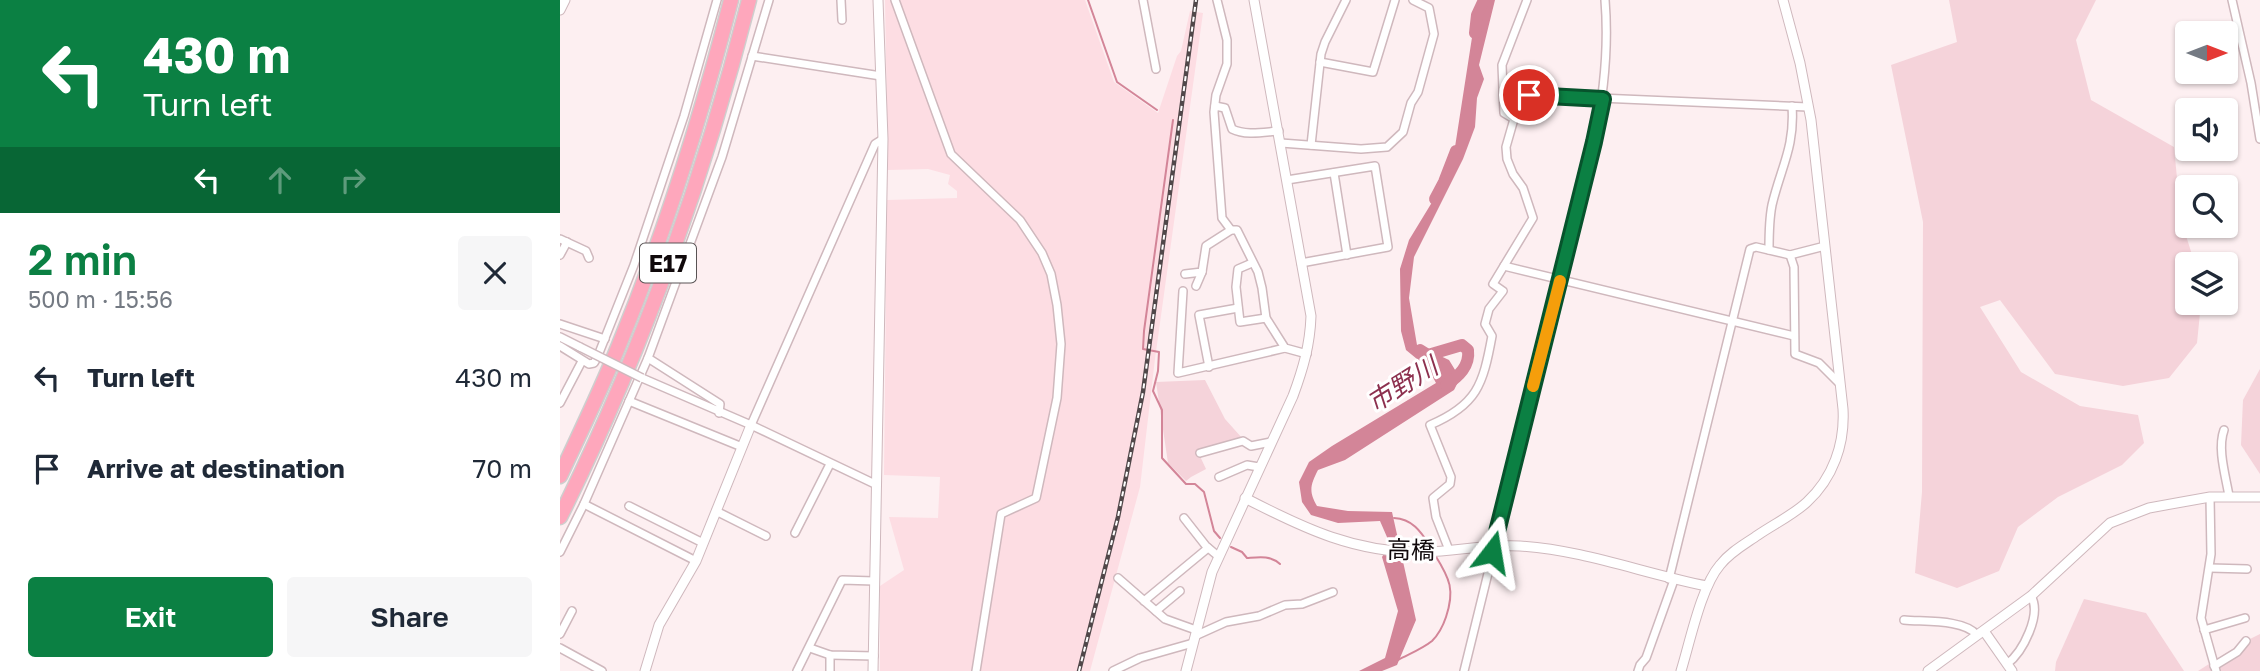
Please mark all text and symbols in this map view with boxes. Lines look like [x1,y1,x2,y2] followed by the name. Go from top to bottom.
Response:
[2175,21,2238,84] north arrow
[2175,21,2238,315] map controls
[143,25,291,84] text: 430 m
[28,28,119,119] icon: left
[1499,65,1559,125] pin
[1510,76,1548,114] icon: arrive
[143,85,272,123] text: Turn left
[2175,98,2238,161] button: sound
[188,161,226,199] icon: left
[261,161,299,199] icon: ahead
[334,161,372,199] icon: right
[2175,175,2238,238] button: search
[28,234,137,284] text: 2 min
[458,236,532,310] button: close
[640,244,696,282] road number: E17
[2175,252,2238,315] button: layers
[28,285,173,313] text: 500 m · 15:56
[1361,349,1446,418] water label: 市野川
[28,359,66,397] icon: left
[87,362,195,393] text: Turn left
[455,362,532,393] text: 430 m
[28,450,66,488] icon: arrive
[87,453,345,484] text: Arrive at destination
[473,453,532,484] text: 70 m
[1455,515,1529,589] position arrow
[1387,534,1435,564] street label: 高橋
[28,577,273,657] button: Exit
[287,577,532,657] button: Share

